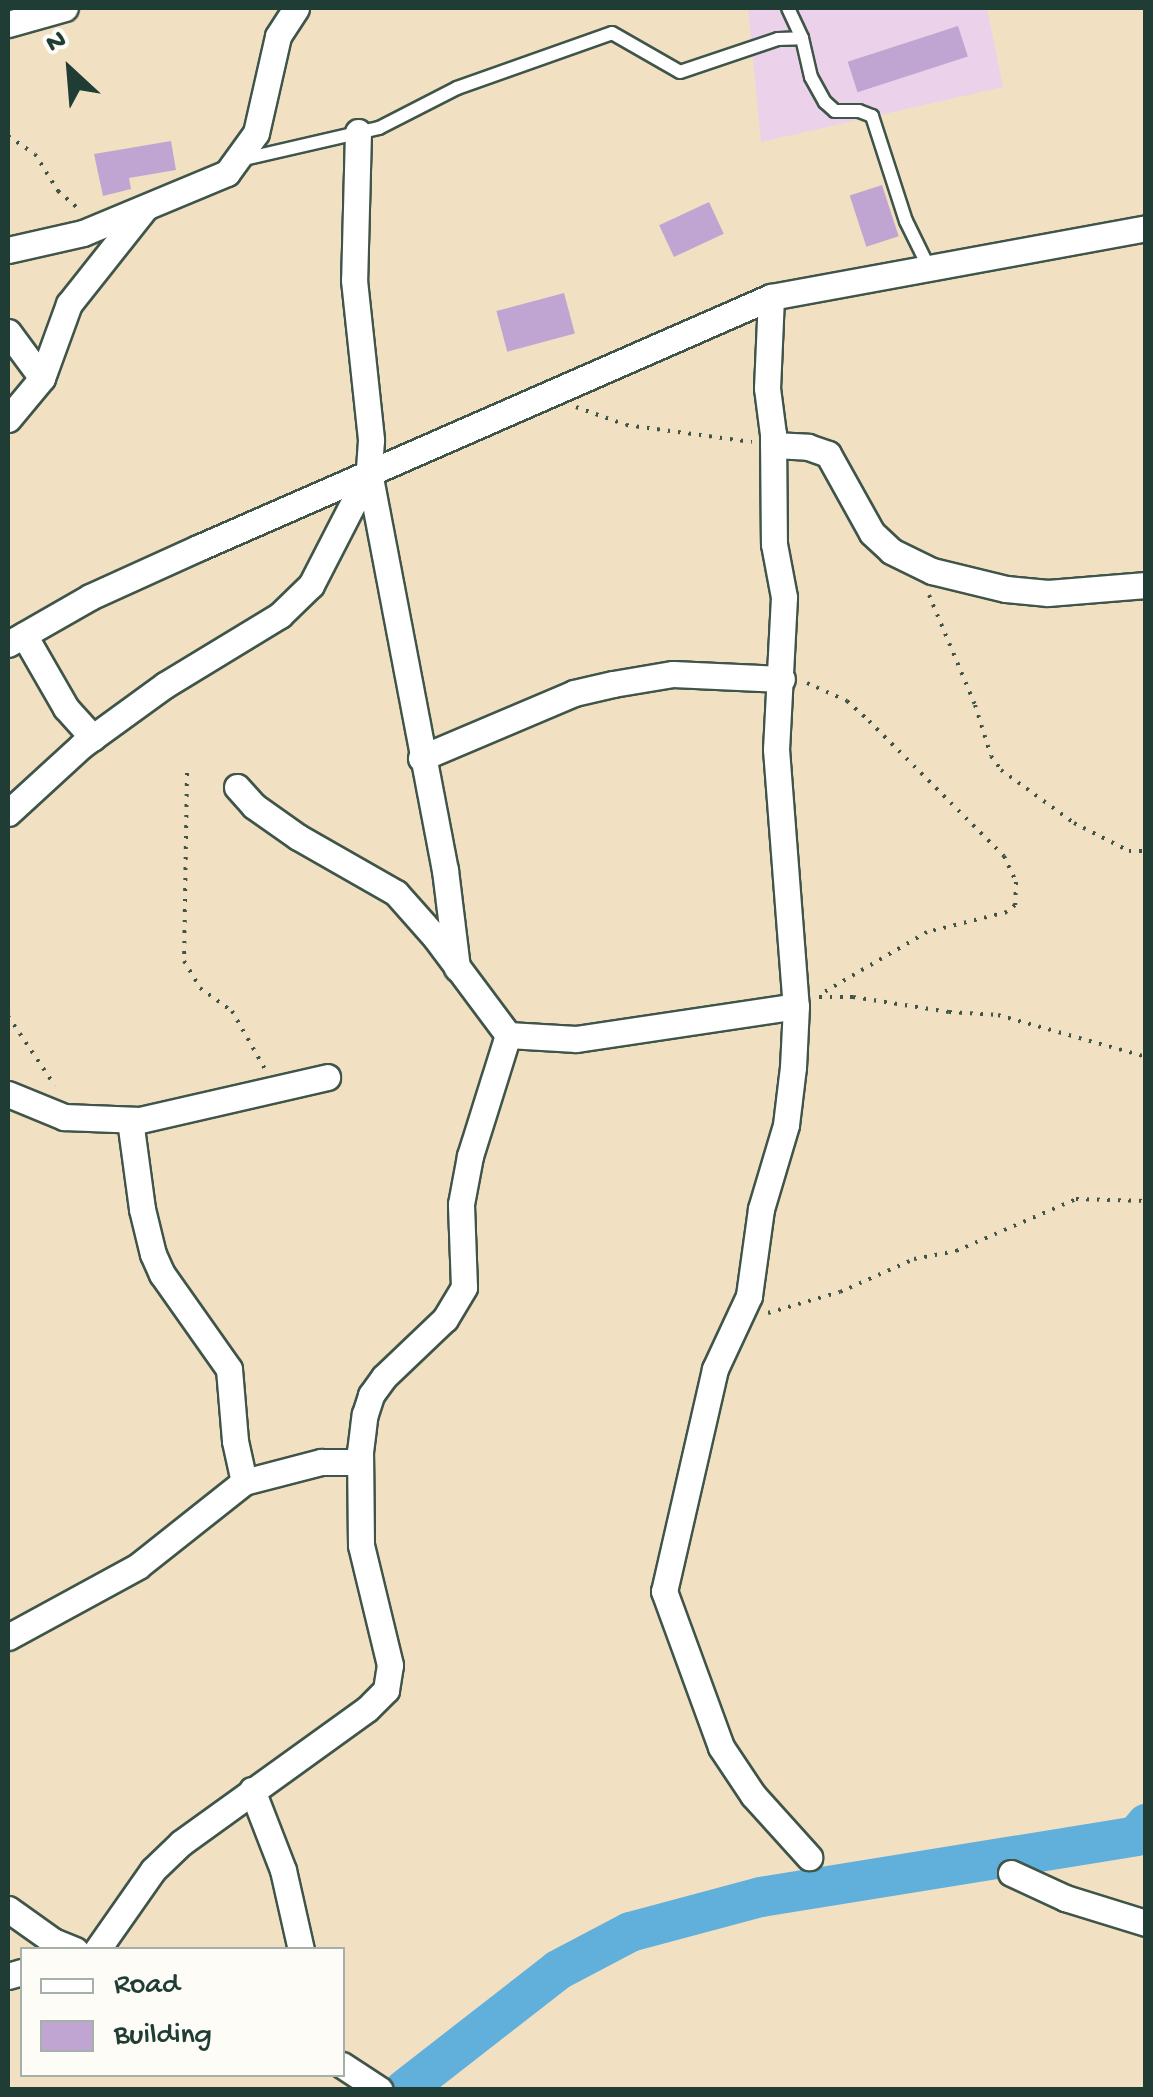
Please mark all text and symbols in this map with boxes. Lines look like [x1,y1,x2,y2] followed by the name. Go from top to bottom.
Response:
[20,20,120,120] north arrow
[41,24,72,61] text: N
[20,1947,345,2077] legend
[114,1969,180,2004] text: Road
[114,2019,212,2054] text: Building

